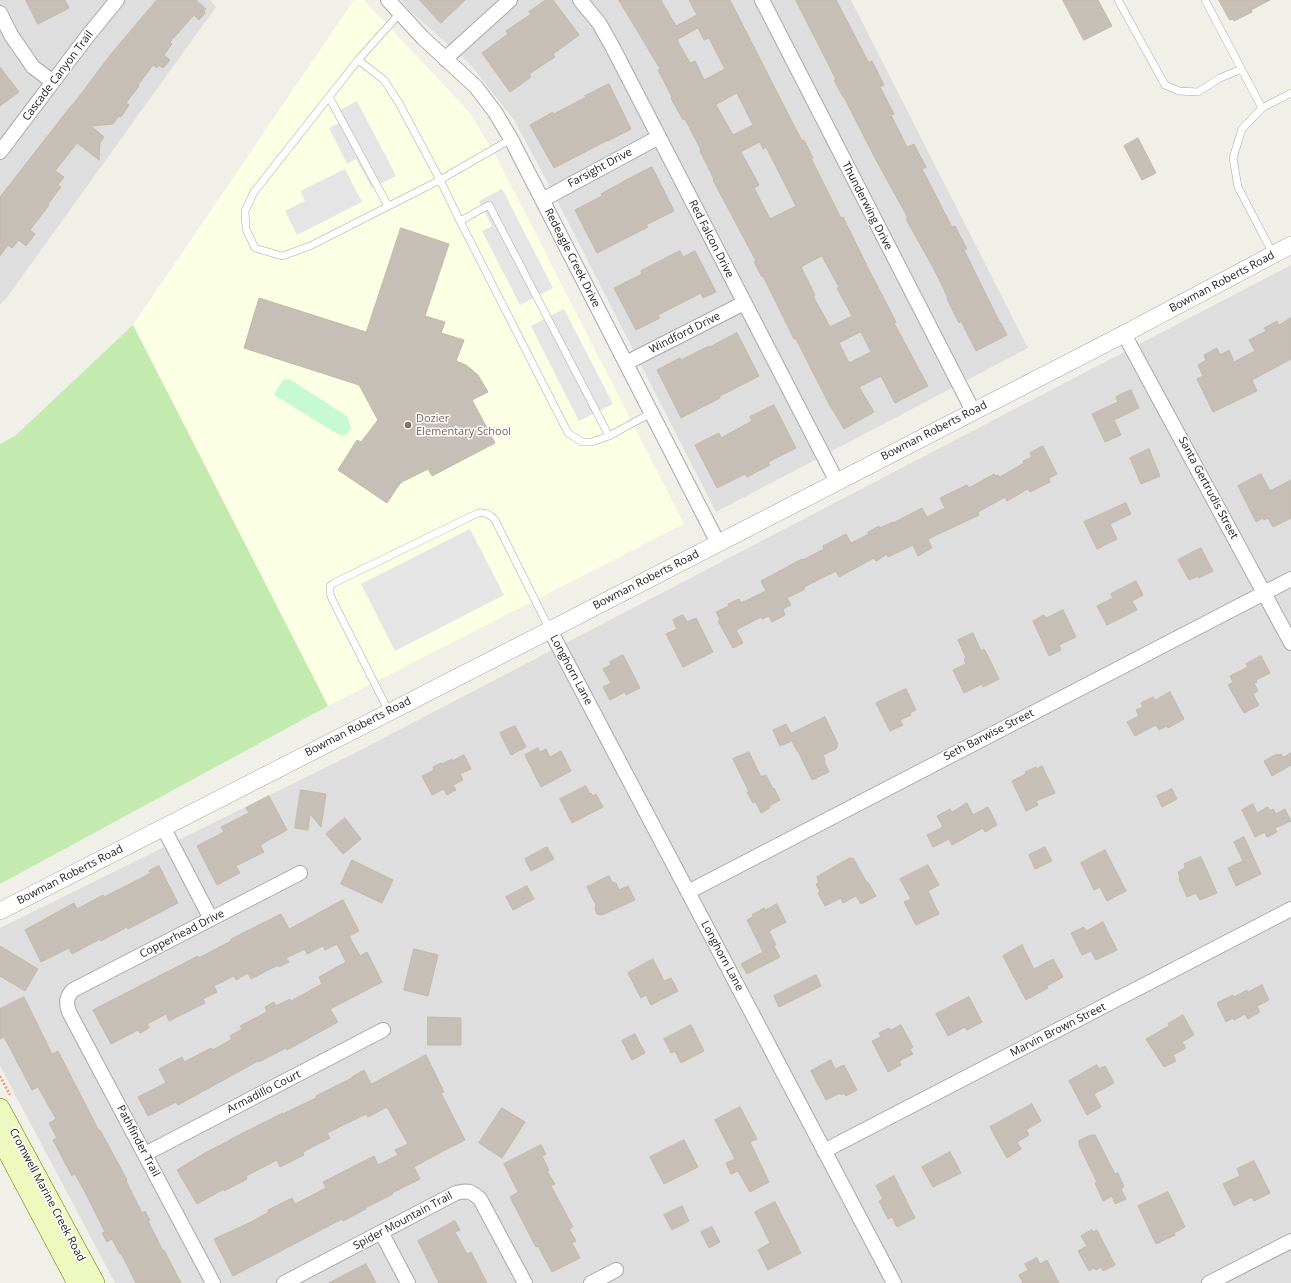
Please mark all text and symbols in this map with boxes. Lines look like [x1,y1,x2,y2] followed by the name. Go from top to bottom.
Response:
[20,28,96,124] street label: Cascade Canyon Trail
[566,146,634,190] street label: Farsight Drive
[839,160,895,252] street label: Thunderwing Drive
[686,198,736,280] street label: Red Falcon Drive
[541,206,603,310] street label: Redeagle Creek Drive
[1167,249,1277,315] street label: Bowman Roberts Road
[647,309,723,357] street label: Windford Drive
[879,399,989,463] street label: Bowman Roberts Road
[416,412,511,438] place label: Dozier Elementary School
[403,420,413,430] marker: Dozier Elementary School
[1175,435,1241,541] street label: Santa Gertrudis Street
[591,548,701,612] street label: Bowman Roberts Road
[547,633,595,707] street label: Longhorn Lane
[303,695,413,759] street label: Bowman Roberts Road
[942,706,1036,764] street label: Seth Barwise Street
[15,843,125,907] street label: Bowman Roberts Road
[137,907,227,961] street label: Copperhead Drive
[698,919,746,993] street label: Longhorn Lane
[1008,1000,1108,1060] street label: Marvin Brown Street
[225,1068,303,1116] street label: Armadillo Court
[114,1103,162,1179] street label: Pathfinder Trail
[6,1126,88,1264] street label: Cromwell Marine Creek Road
[351,1189,455,1253] street label: Spider Mountain Trail

